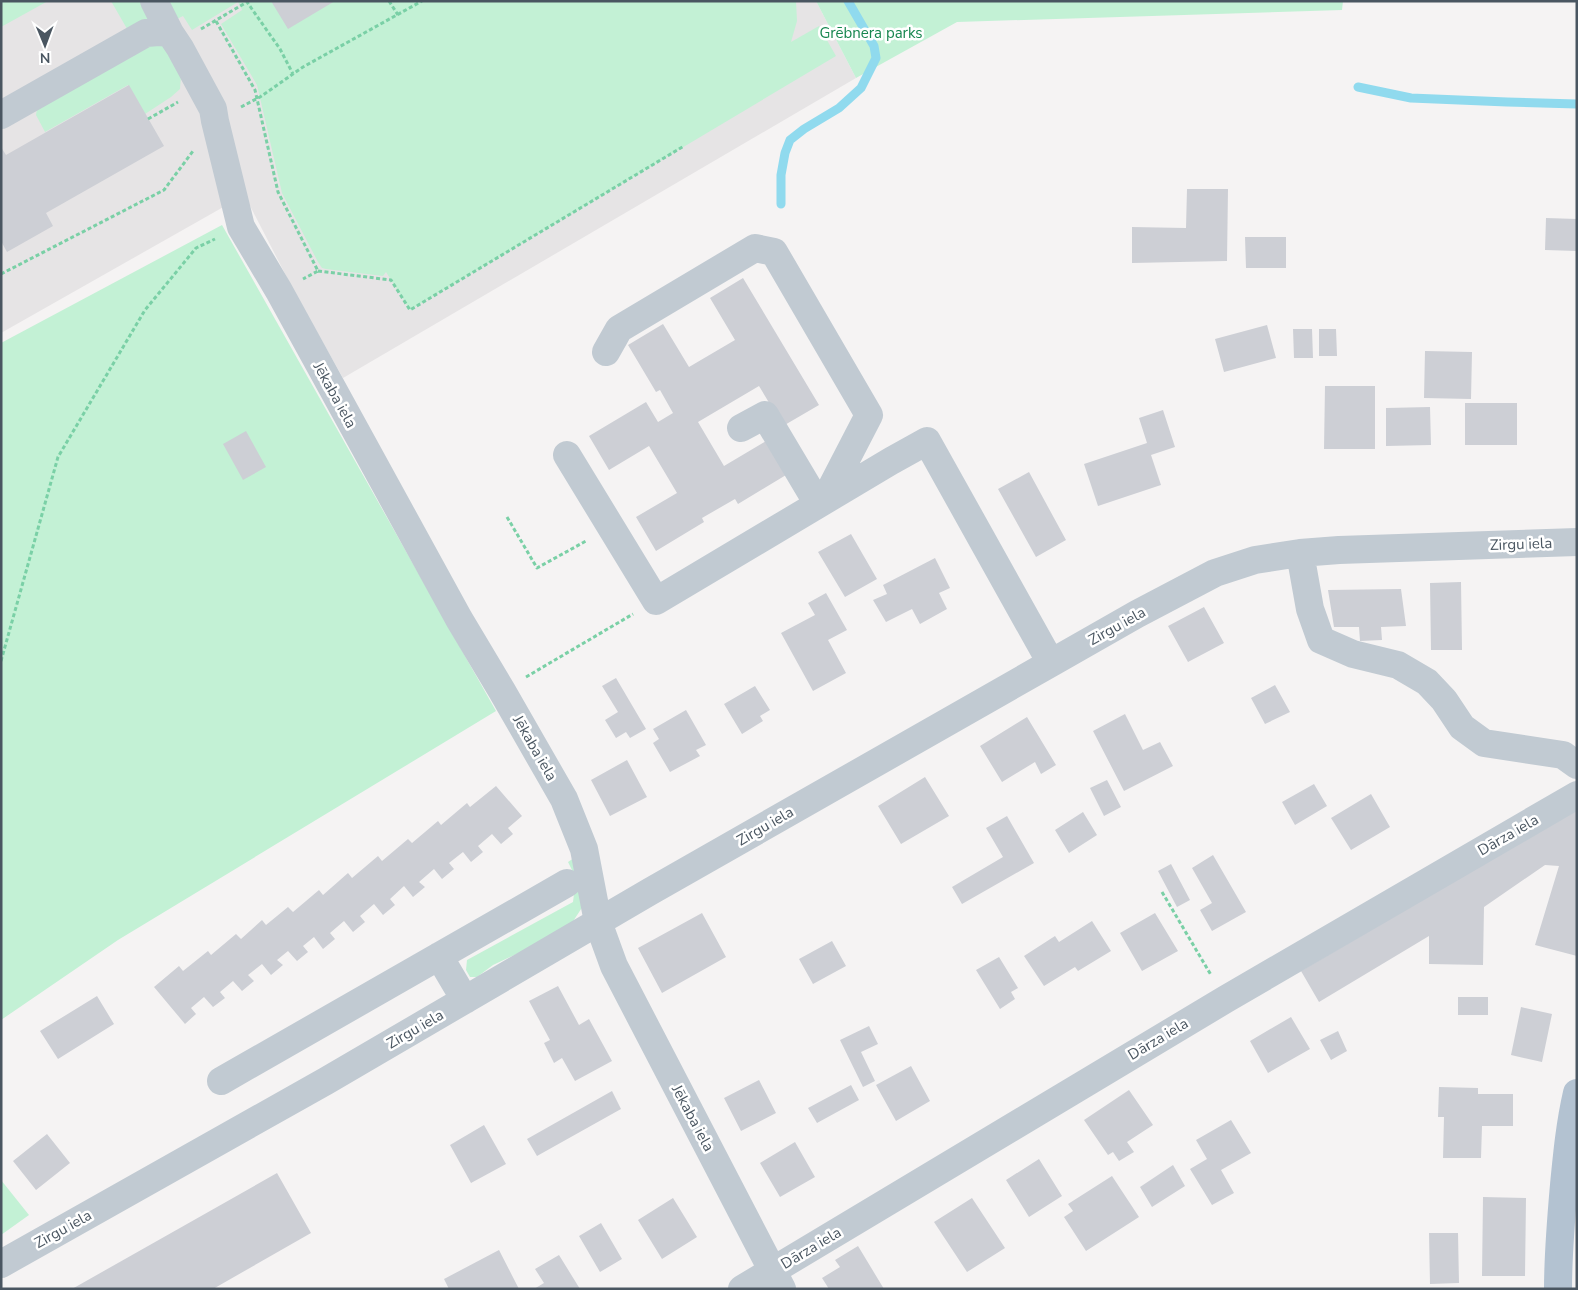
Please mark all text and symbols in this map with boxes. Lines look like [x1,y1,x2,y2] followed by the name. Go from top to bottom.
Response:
[20,20,70,70] north arrow
[819,23,923,43] park label: Grēbnera parks
[40,48,51,67] text: N
[308,358,361,432] street label: Jēkaba iela
[1489,533,1553,555] street label: Zirgu iela
[1085,602,1149,650] street label: Zirgu iela
[508,711,562,784] street label: Jēkaba iela
[733,802,797,850] street label: Zirgu iela
[1474,810,1542,860] street label: Dārza iela
[383,1005,447,1053] street label: Zirgu iela
[1124,1013,1192,1065] street label: Dārza iela
[667,1080,719,1155] street label: Jēkaba iela
[31,1205,95,1253] street label: Zirgu iela
[777,1222,845,1274] street label: Dārza iela

